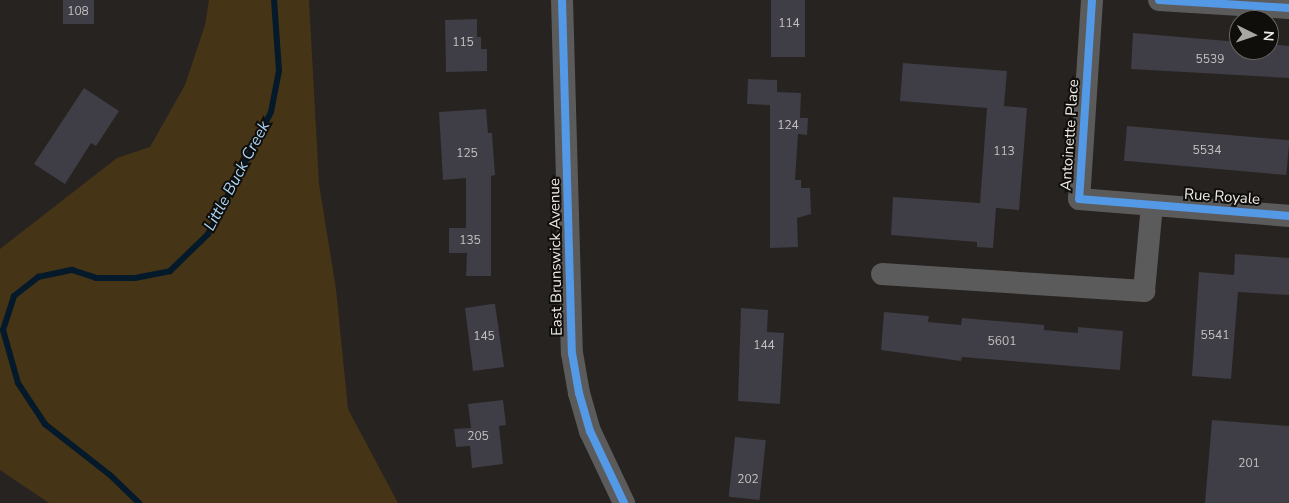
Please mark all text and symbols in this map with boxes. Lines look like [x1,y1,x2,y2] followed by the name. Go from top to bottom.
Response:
[67,5,89,19] house number: 108
[1229,10,1279,60] north arrow
[778,17,800,31] house number: 114
[1259,30,1278,42] text: N
[452,36,474,50] house number: 115
[1196,53,1224,67] house number: 5539
[1057,79,1083,191] street label: Antoinette Place
[200,118,274,234] water label: Little Buck Creek
[777,119,799,133] house number: 124
[1193,144,1221,158] house number: 5534
[993,145,1015,159] house number: 113
[456,147,478,161] house number: 125
[546,178,566,336] street label: East Brunswick Avenue
[1183,185,1261,209] street label: Rue Royale
[459,234,481,248] house number: 135
[1201,329,1229,343] house number: 5541
[473,330,495,344] house number: 145
[988,335,1016,349] house number: 5601
[753,339,775,353] house number: 144
[467,430,489,444] house number: 205
[1238,457,1260,471] house number: 201
[737,473,759,487] house number: 202

